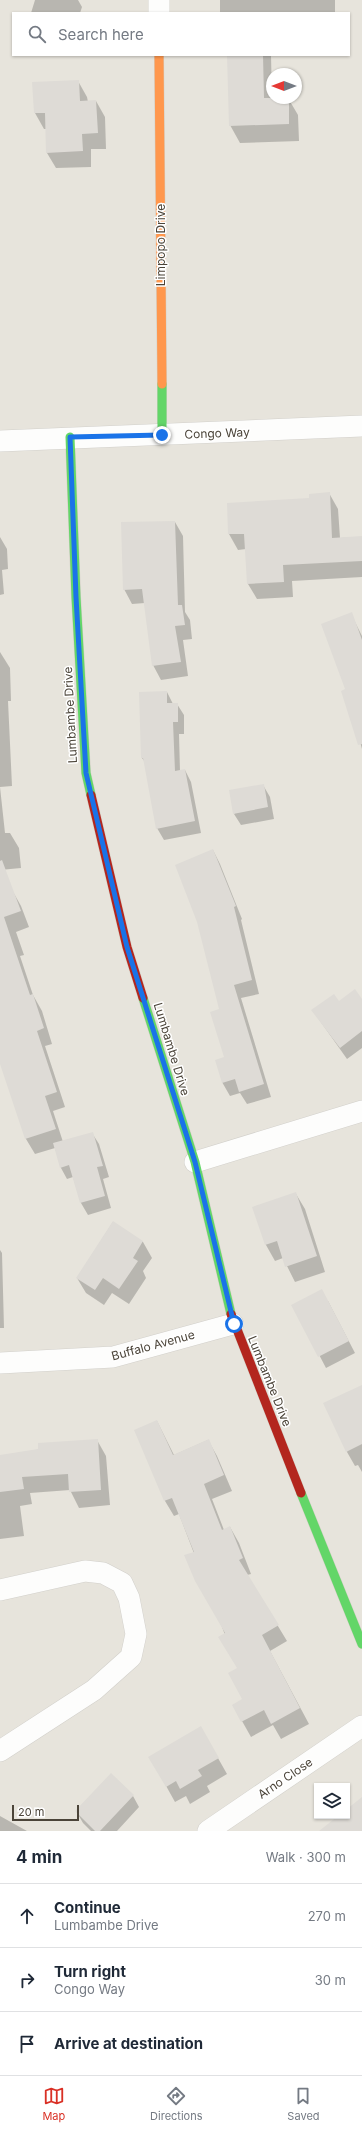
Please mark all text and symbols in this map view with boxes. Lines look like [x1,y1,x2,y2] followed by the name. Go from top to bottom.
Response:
[12,12,350,56] search box
[26,23,48,45] icon: search
[58,25,144,44] text: Search here
[266,68,302,104] north arrow
[153,204,168,286] street label: Limpopo Drive
[184,424,250,442] street label: Congo Way
[153,426,171,444] route end
[60,666,80,764] street label: Lumbambe Drive
[151,1001,193,1097] street label: Lumbambe Drive
[225,1315,243,1333] route start
[110,1327,196,1363] street label: Buffalo Avenue
[245,1333,295,1429] street label: Lumbambe Drive
[255,1754,315,1802] street label: Arno Close
[314,1783,350,1819] map controls
[314,1783,350,1819] button: layers
[12,1803,79,1822] scale bar
[18,1805,44,1819] text: 20 m
[16,1847,62,1867] text: 4 min
[266,1849,346,1865] text: Walk · 300 m
[54,1898,121,1917] text: Continue
[16,1905,38,1927] icon: ahead
[308,1908,346,1924] text: 270 m
[54,1917,159,1933] text: Lumbambe Drive
[54,1962,126,1981] text: Turn right
[16,1969,38,1991] icon: right
[315,1972,346,1988] text: 30 m
[54,1981,125,1997] text: Congo Way
[16,2033,38,2055] icon: arrive
[54,2034,203,2053] text: Arrive at destination
[42,2085,65,2123] tab: Map
[150,2085,203,2123] tab: Directions
[287,2085,320,2123] tab: Saved

